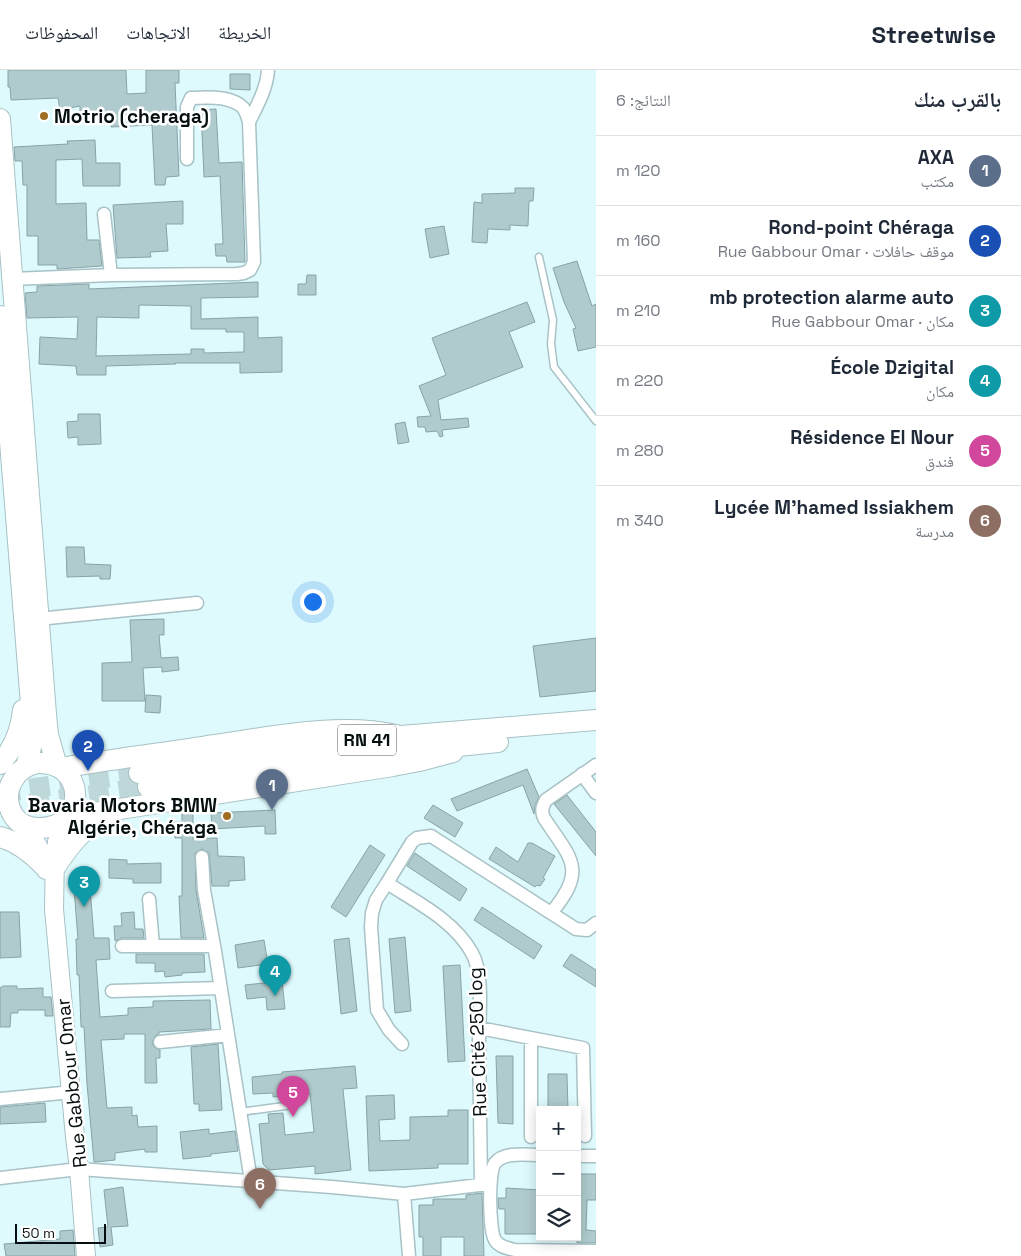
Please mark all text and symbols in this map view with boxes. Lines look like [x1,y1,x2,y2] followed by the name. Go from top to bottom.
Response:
[872,19,996,50] text: Streetwise
[25,21,98,44] text: المحفوظات
[126,21,190,44] text: الاتجاهات
[218,21,271,44] text: الخريطة
[914,86,1001,113] text: بالقرب منك
[616,90,671,111] text: النتائج: 6
[54,104,209,129] place label: Motrio (cheraga)
[38,110,50,122] marker: Motrio (cheraga)
[918,145,954,170] text: AXA
[616,160,660,181] text: 120 m
[981,160,989,181] text: 1
[921,171,954,192] text: مكتب
[769,215,954,240] text: Rond-point Chéraga
[616,230,661,251] text: 160 m
[980,230,990,251] text: 2
[718,241,954,262] text: موقف حافلات · Rue Gabbour Omar
[709,285,954,310] text: mb protection alarme auto
[616,300,660,321] text: 210 m
[980,300,990,321] text: 3
[771,311,954,332] text: مكان · Rue Gabbour Omar
[830,355,954,380] text: École Dzigital
[616,370,663,391] text: 220 m
[980,370,990,391] text: 4
[926,381,954,402] text: مكان
[790,425,954,450] text: Résidence El Nour
[616,440,664,461] text: 280 m
[980,440,990,461] text: 5
[925,451,954,472] text: فندق
[714,495,954,520] text: Lycée M'hamed Issiakhem
[616,510,664,531] text: 340 m
[980,510,990,531] text: 6
[915,521,954,542] text: مدرسة
[300,589,326,615] your location
[338,724,396,756] road number: RN 41
[72,730,104,771] pin: 2
[256,769,288,810] pin: 1
[28,793,217,840] place label: Bavaria Motors BMW Algérie, Chéraga
[221,810,233,822] marker: Bavaria Motors BMW Algérie, Chéraga
[68,866,100,907] pin: 3
[259,955,291,996] pin: 4
[462,967,493,1117] street label: Rue Cité 250 log
[50,997,93,1169] street label: Rue Gabbour Omar
[277,1076,309,1117] pin: 5
[536,1106,581,1241] map controls
[536,1106,581,1151] button: +
[536,1151,581,1196] button: −
[244,1168,276,1209] pin: 6
[536,1196,581,1241] button: layers
[15,1221,106,1244] scale bar
[22,1224,55,1242] text: 50 m

